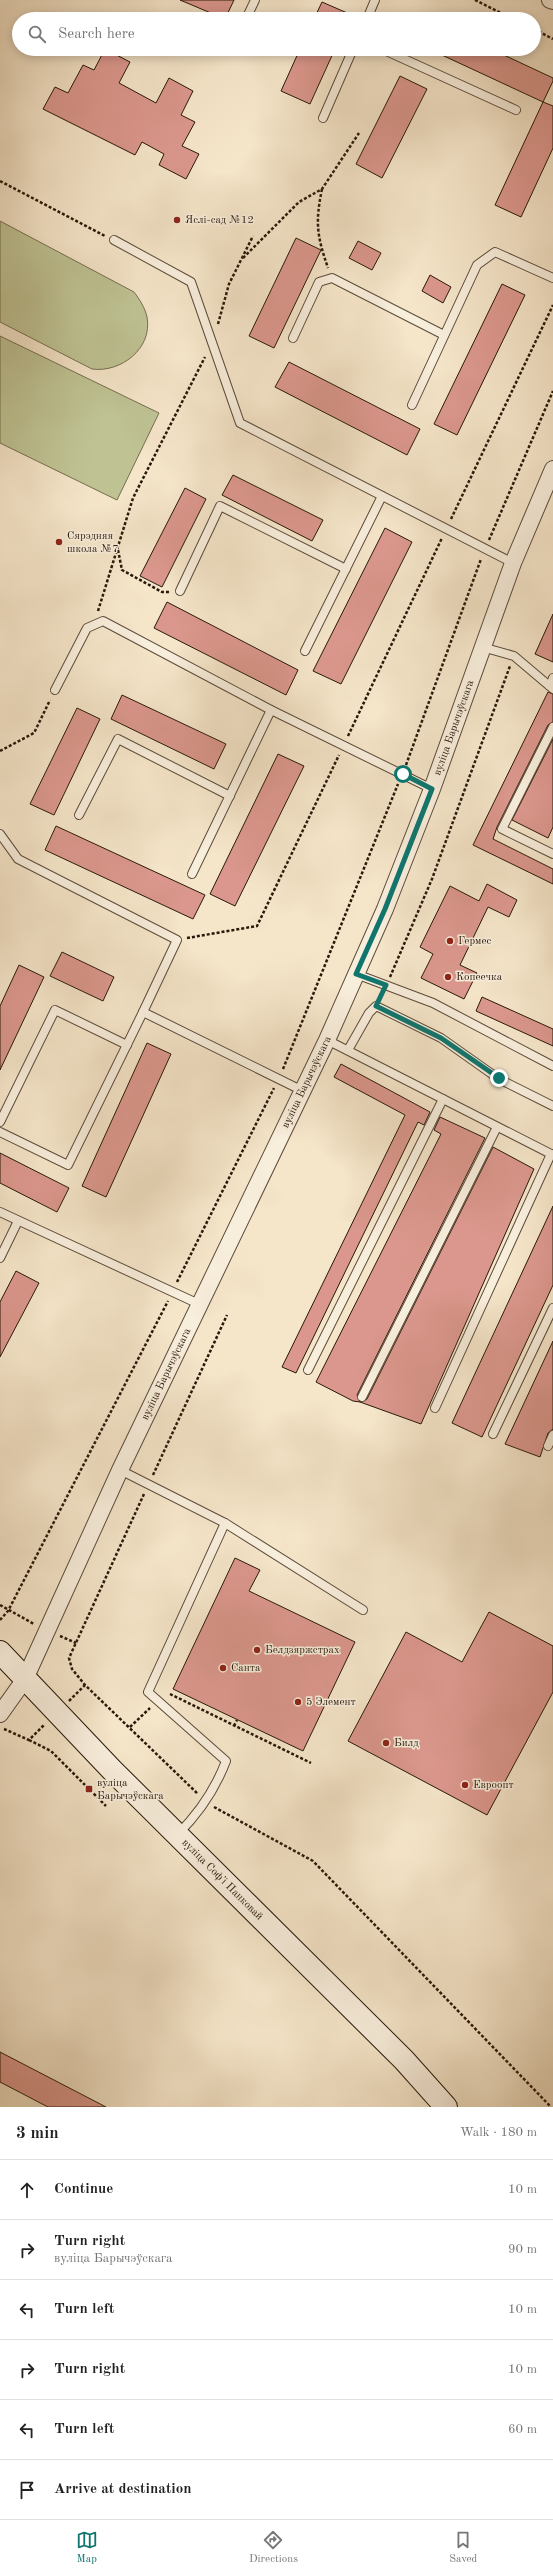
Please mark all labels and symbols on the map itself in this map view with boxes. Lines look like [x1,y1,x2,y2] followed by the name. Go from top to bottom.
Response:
[172,215,182,225] marker: Яслі-сад №12
[185,215,254,226] place label: Яслі-сад №12
[67,531,119,555] place label: Сярэдняя школа №7
[54,537,64,547] marker: Сярэдняя школа №7
[432,678,476,777] street label: вуліца Барычэўскага
[394,765,412,783] route start
[445,936,455,946] marker: Гермес
[458,936,492,947] place label: Гермес
[443,972,453,982] marker: Копеечка
[456,972,503,983] place label: Копеечка
[280,1034,334,1130] street label: вуліца Барычэўскага
[490,1069,508,1087] route end
[139,1326,193,1422] street label: вуліца Барычэўскага
[252,1645,262,1655] marker: Белдзяржстрах
[265,1645,340,1656] place label: Белдзяржстрах
[218,1663,228,1673] marker: Санта
[231,1663,261,1674] place label: Санта
[293,1697,303,1707] marker: 5 Элемент
[306,1697,356,1708] place label: 5 Элемент
[381,1738,391,1748] marker: Билд
[394,1738,419,1749] place label: Билд
[97,1778,164,1802] place label: вуліца Барычэўскага
[460,1780,470,1790] marker: Евроопт
[473,1780,514,1791] place label: Евроопт
[84,1784,94,1794] marker: вуліца Барычэўскага
[179,1837,265,1923] street label: вуліца Софʼі Панковай

